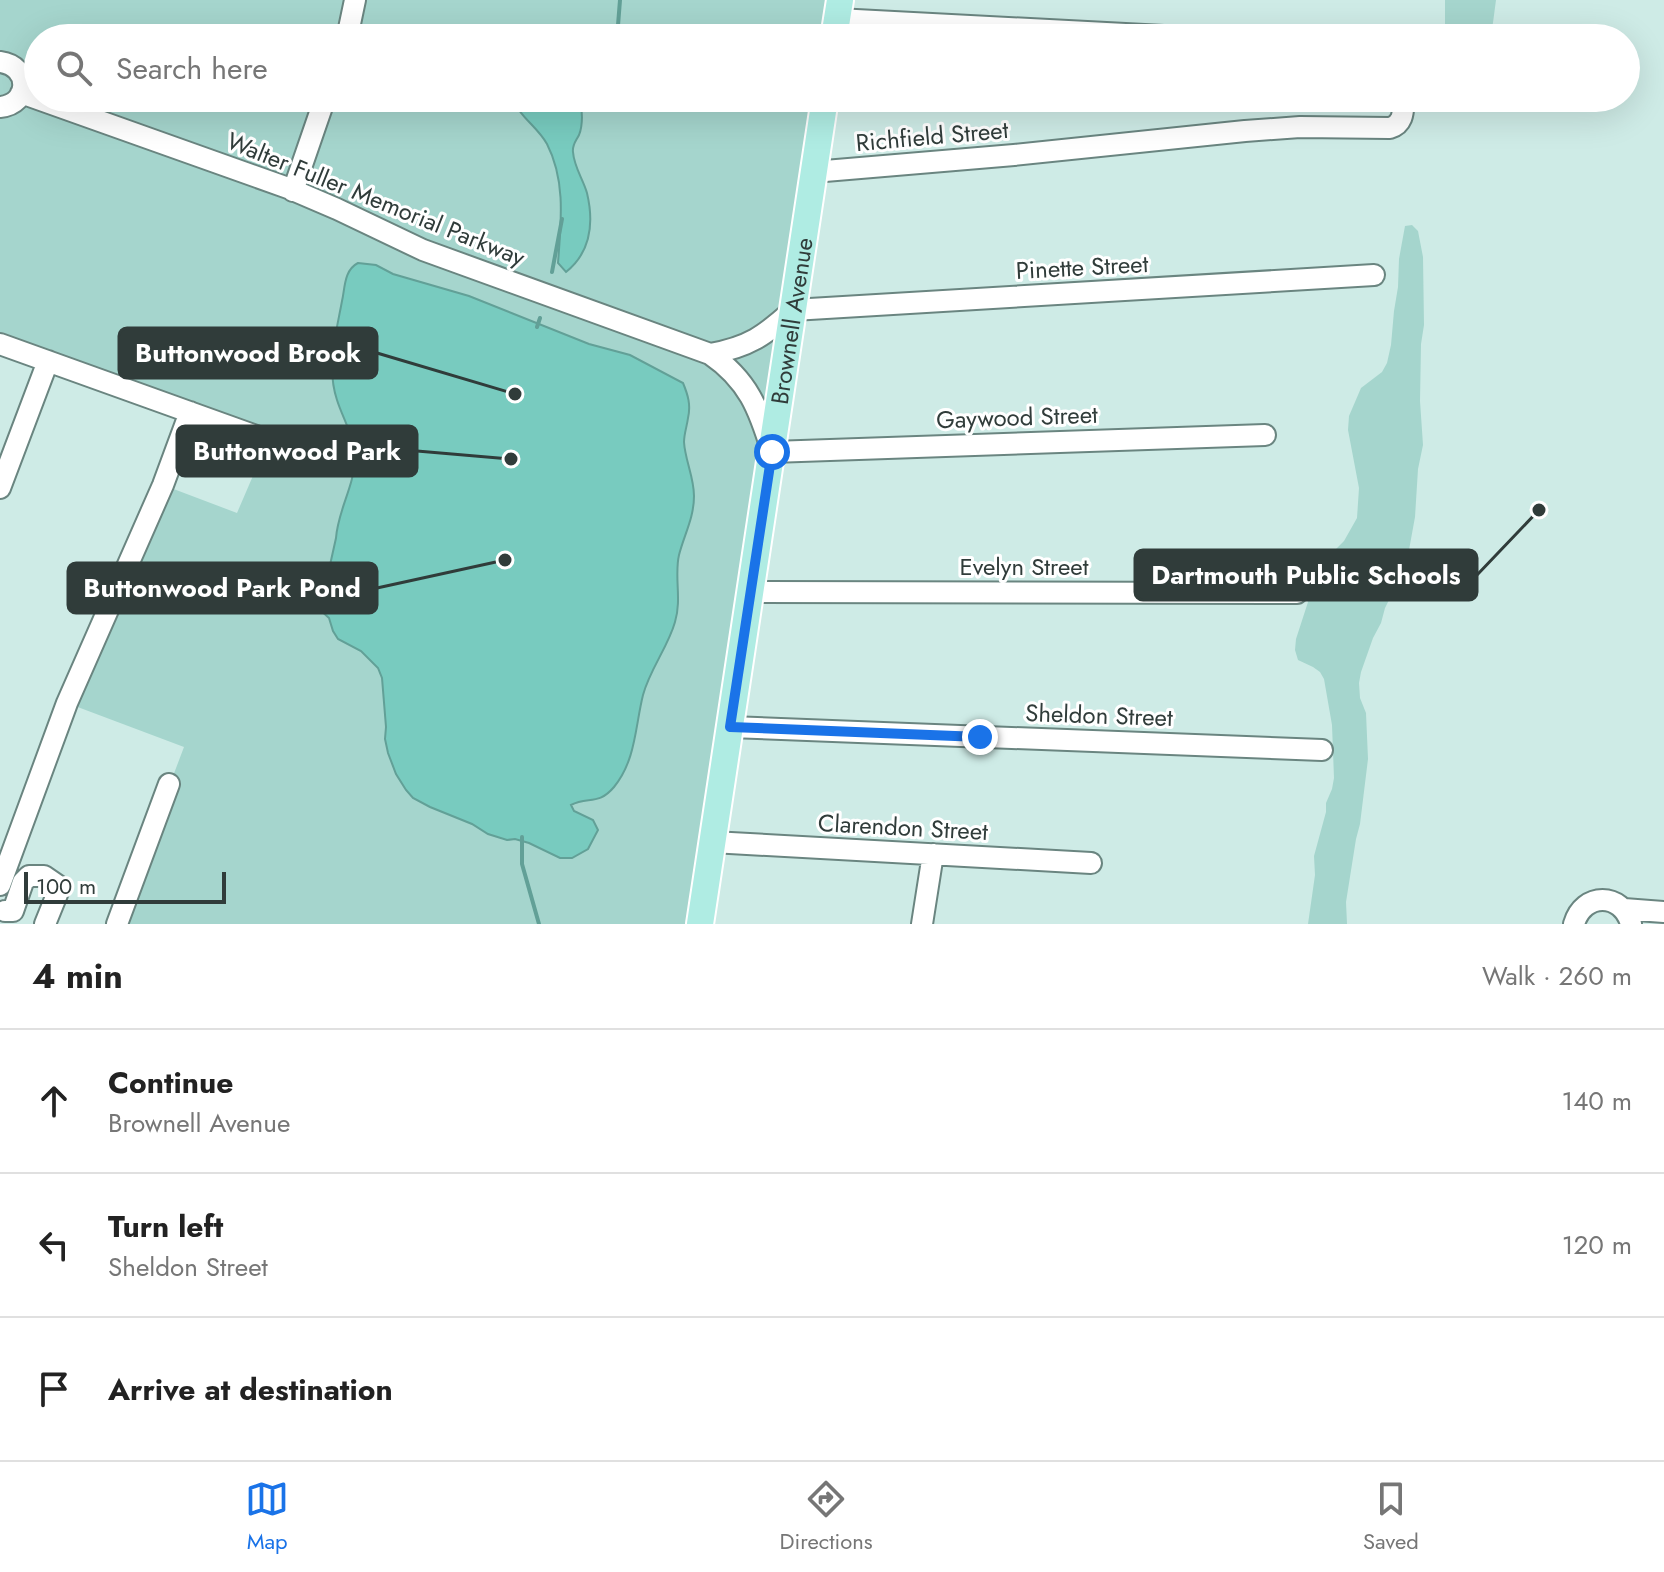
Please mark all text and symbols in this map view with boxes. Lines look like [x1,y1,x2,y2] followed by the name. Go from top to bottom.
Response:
[24,24,1640,112] search box
[52,46,96,90] icon: search
[116,47,268,90] text: Search here
[854,112,1010,160] street label: Richfield Street
[222,123,531,275] street label: Walter Fuller Memorial Parkway
[761,235,821,407] street label: Brownell Avenue
[1015,246,1149,288] street label: Pinette Street
[119,328,377,378] callout: Buttonwood Brook
[135,334,361,372] text: Buttonwood Brook
[936,397,1099,437] street label: Gaywood Street
[177,426,417,476] callout: Buttonwood Park
[193,432,401,470] text: Buttonwood Park
[754,434,790,470] route start
[960,549,1089,584] street label: Evelyn Street
[1135,550,1477,600] callout: Dartmouth Public Schools
[1151,556,1461,594] text: Dartmouth Public Schools
[68,563,377,613] callout: Buttonwood Park Pond
[83,569,361,607] text: Buttonwood Park Pond
[1025,695,1174,735] street label: Sheldon Street
[962,719,998,755] route end
[817,805,989,849] street label: Clarendon Street
[24,868,226,904] scale bar
[36,870,96,902] text: 100 m
[32,952,123,1001] text: 4 min
[1482,957,1632,995] text: Walk · 260 m
[108,1061,234,1104] text: Continue
[32,1079,76,1123] icon: ahead
[1561,1082,1632,1120] text: 140 m
[108,1104,290,1142] text: Brownell Avenue
[108,1205,223,1248] text: Turn left
[32,1223,76,1267] icon: left
[1562,1226,1632,1264] text: 120 m
[108,1248,268,1286] text: Sheldon Street
[32,1367,76,1411] icon: arrive
[108,1368,393,1411] text: Arrive at destination
[245,1477,289,1557] tab: Map
[780,1477,873,1557] tab: Directions
[1363,1477,1419,1557] tab: Saved

